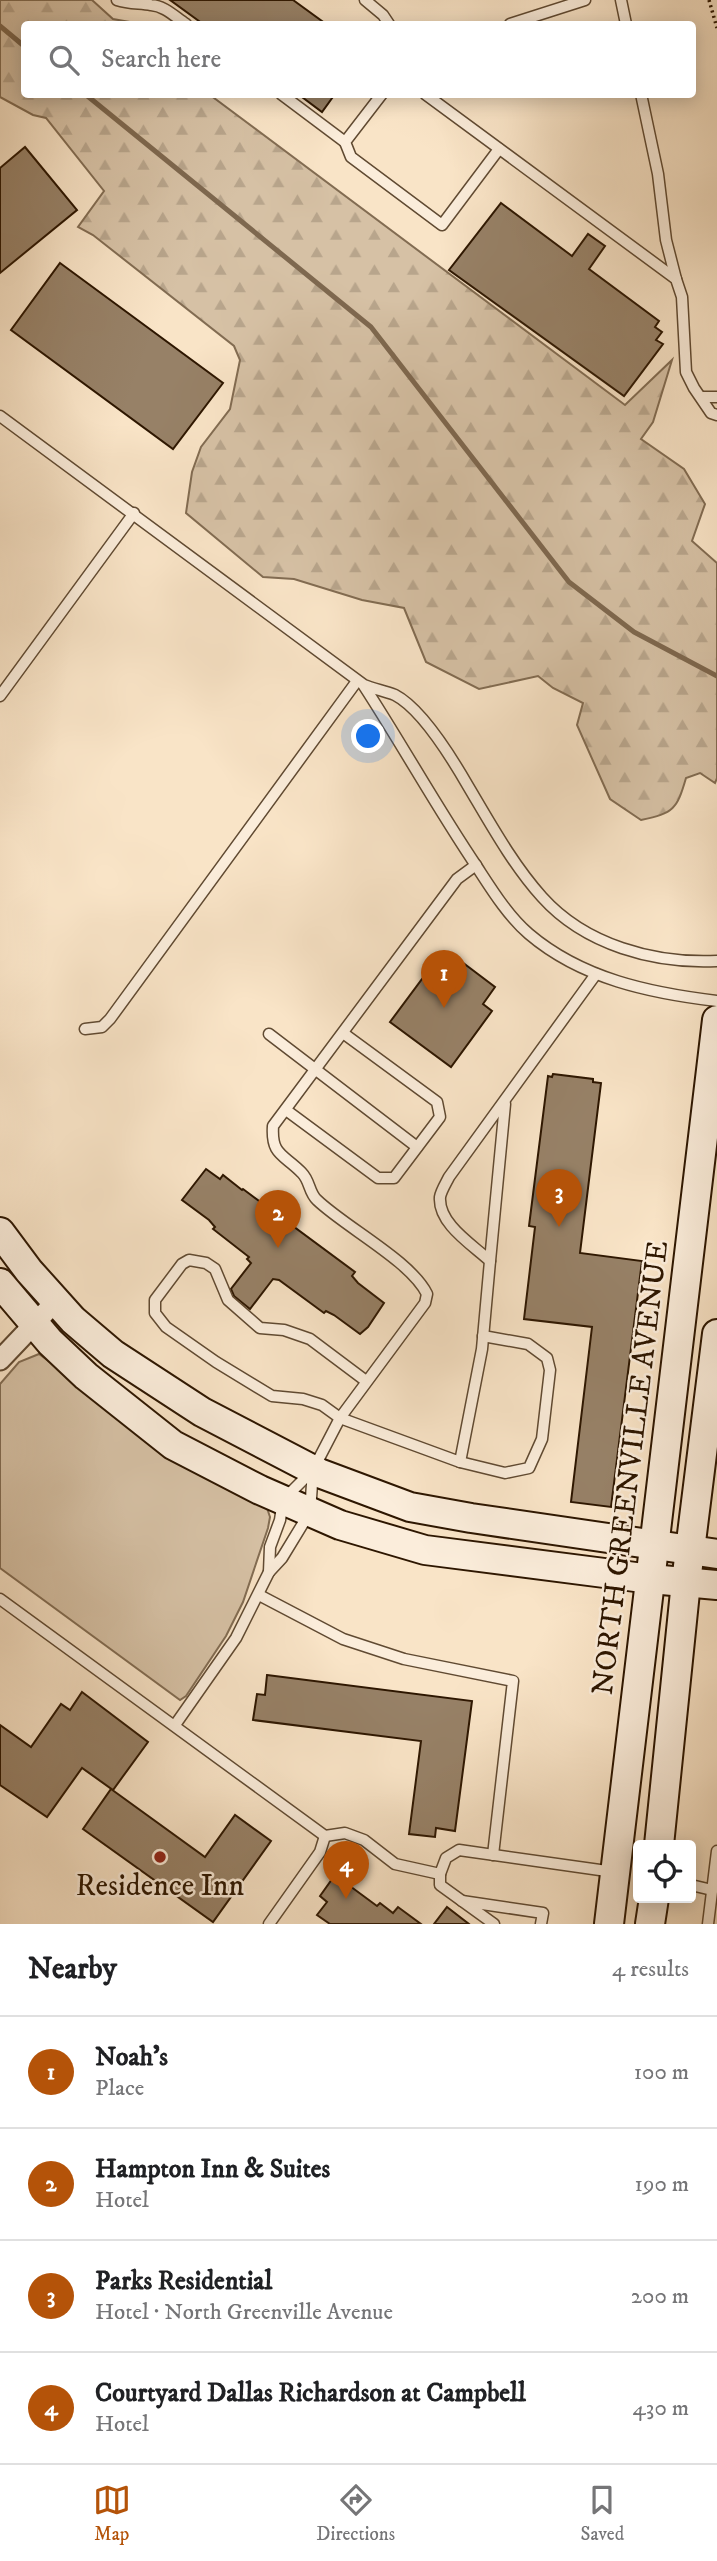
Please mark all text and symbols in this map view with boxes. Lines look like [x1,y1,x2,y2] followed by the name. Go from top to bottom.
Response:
[21,21,696,98] search box
[45,41,83,79] icon: search
[101,43,221,76] text: Search here
[351,719,385,753] your location
[421,950,467,1008] pin: 1
[536,1169,582,1227] pin: 3
[255,1190,301,1248] pin: 2
[585,1239,677,1697] street label: NORTH GREENVILLE AVENUE
[633,1840,696,1903] map controls
[633,1840,696,1903] button: locate
[323,1841,369,1899] pin: 4
[152,1849,168,1865] marker: Residence Inn
[76,1868,245,1905] place label: Residence Inn
[28,1951,117,1988] text: Nearby
[612,1955,689,1984] text: 4 results
[95,2041,168,2074] text: Noah's
[47,2058,55,2087] text: 1
[634,2058,689,2087] text: 100 m
[95,2074,144,2103] text: Place
[95,2153,330,2186] text: Hampton Inn & Suites
[45,2170,57,2199] text: 2
[635,2170,689,2199] text: 190 m
[95,2186,149,2215] text: Hotel
[95,2265,272,2298] text: Parks Residential
[47,2282,55,2311] text: 3
[631,2282,689,2311] text: 200 m
[95,2298,393,2327] text: Hotel · North Greenville Avenue
[95,2377,526,2410] text: Courtyard Dallas Richardson at Campbell
[44,2394,58,2423] text: 4
[633,2394,689,2423] text: 430 m
[95,2410,149,2439] text: Hotel
[93,2481,131,2546] tab: Map
[316,2481,395,2546] tab: Directions
[581,2481,624,2546] tab: Saved

